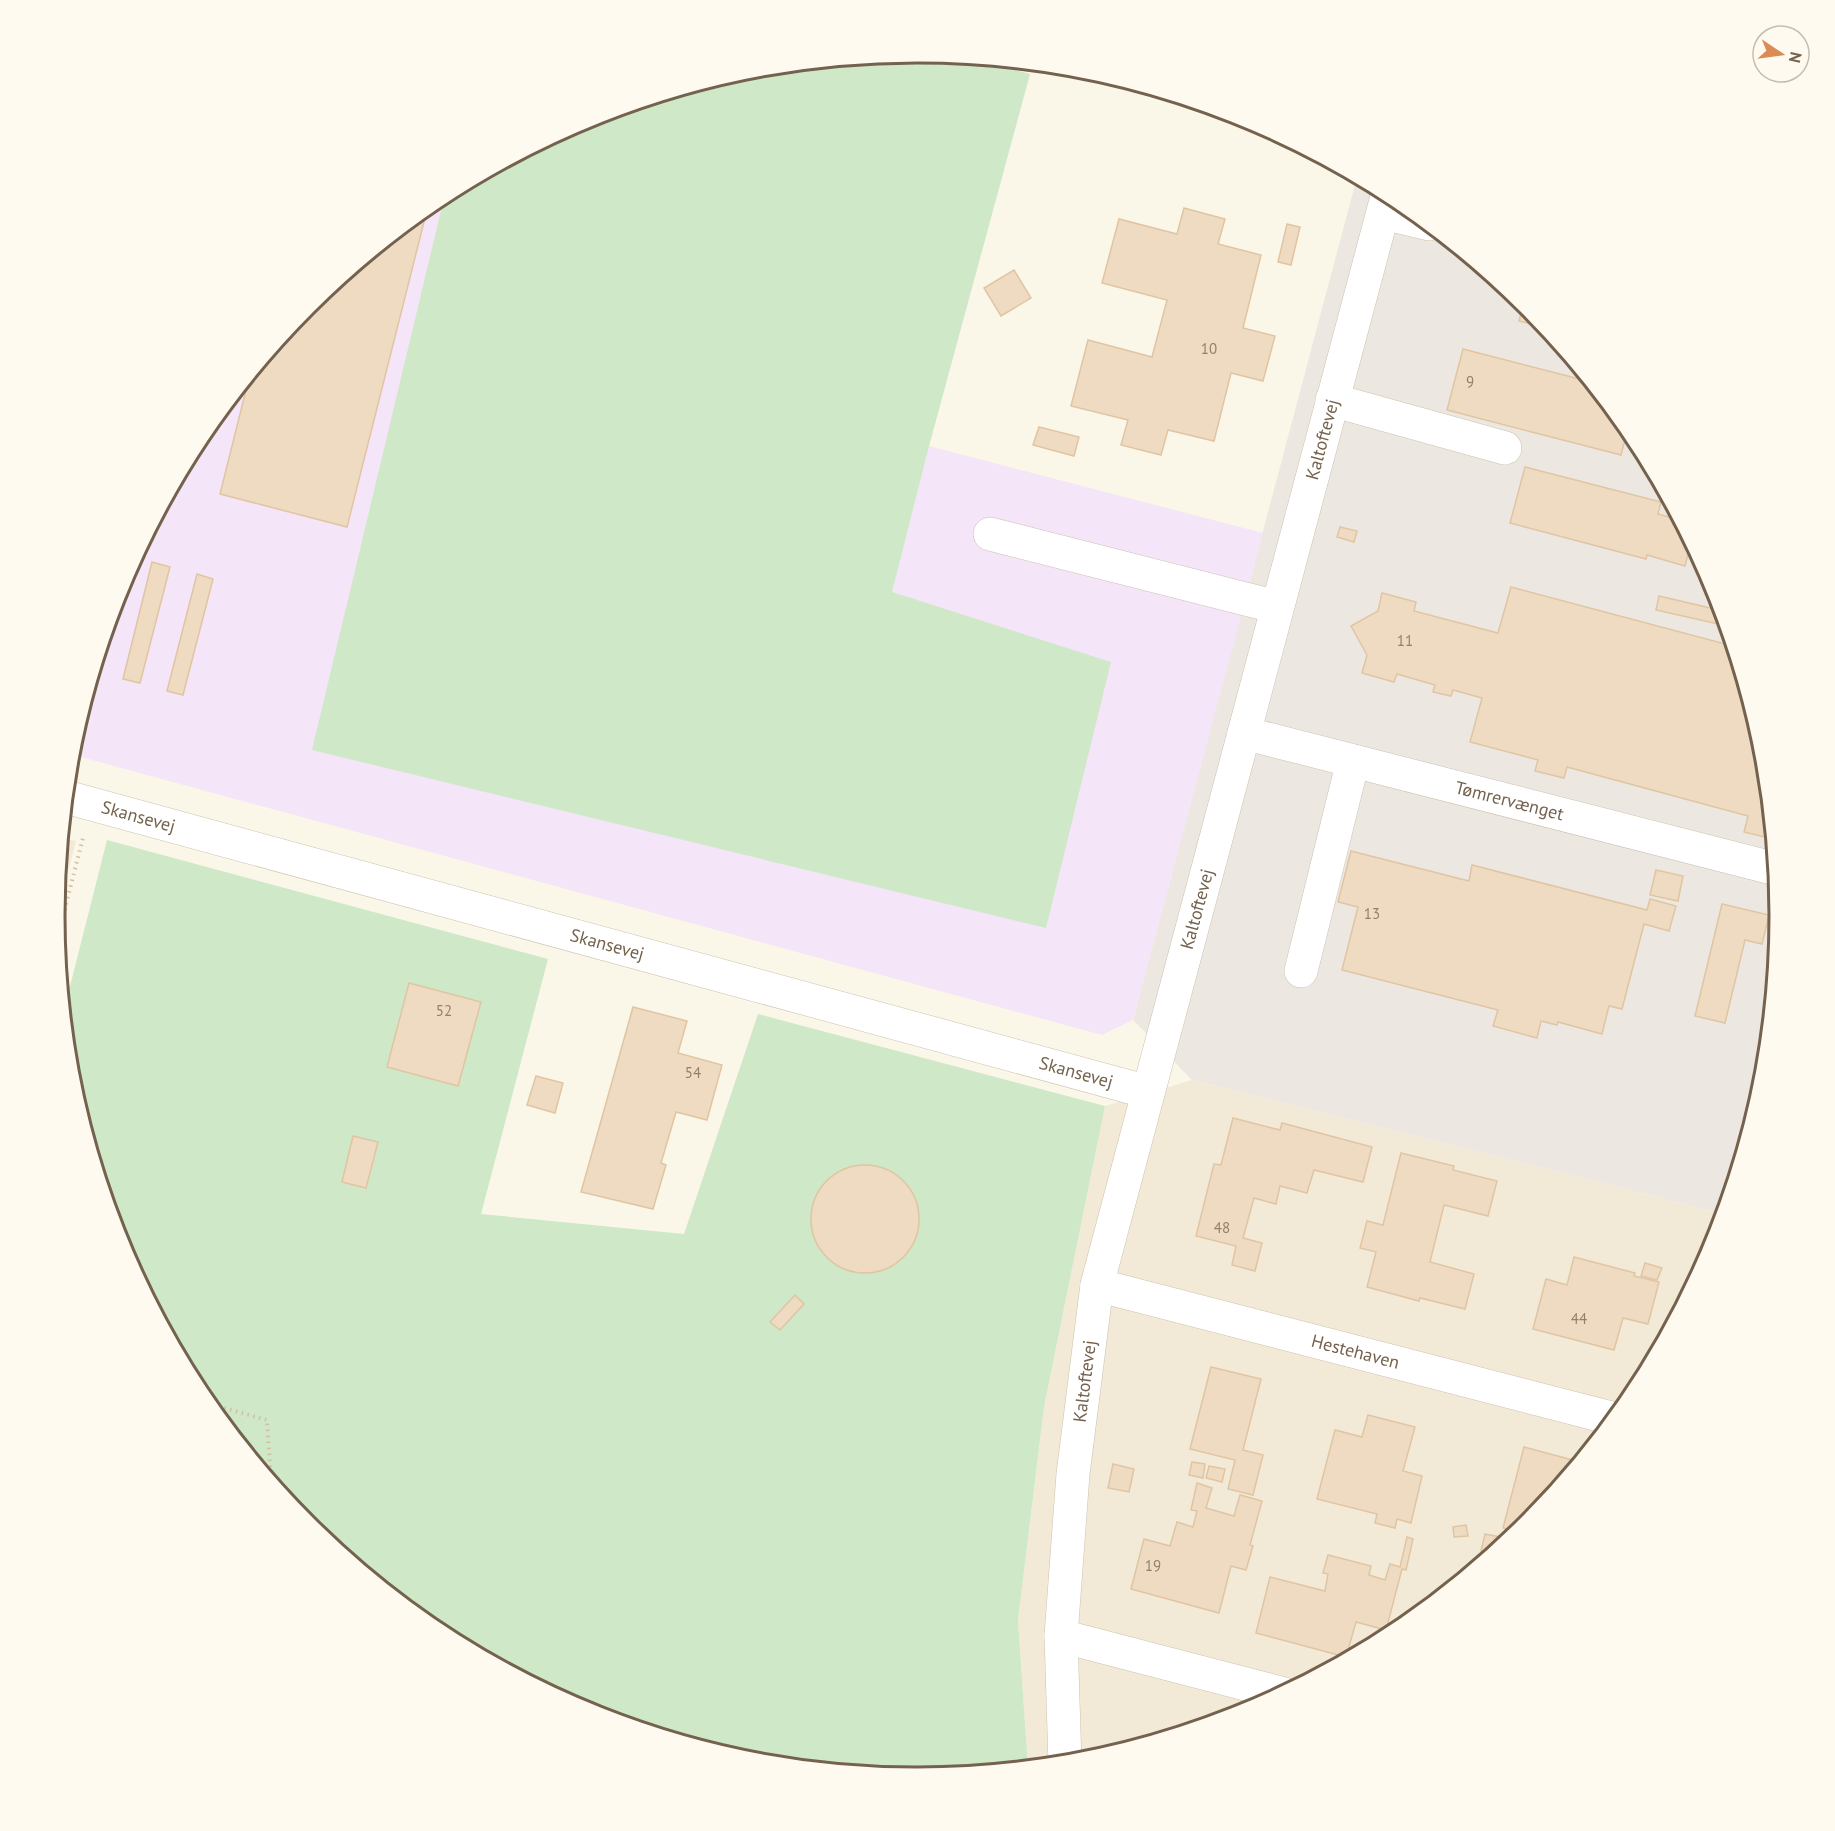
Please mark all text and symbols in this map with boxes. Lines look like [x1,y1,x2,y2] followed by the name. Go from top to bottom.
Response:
[1751,24,1811,84] north arrow
[1785,50,1807,65] text: N
[1201,339,1217,358] house number: 10
[1466,372,1474,391] house number: 9
[1300,397,1344,482] street label: Kaltoftevej
[1397,631,1413,650] house number: 11
[1453,775,1566,825] street label: Tømrervænget
[99,795,178,837] street label: Skansevej
[1175,866,1218,952] street label: Kaltoftevej
[1364,904,1380,923] house number: 13
[568,923,647,965] street label: Skansevej
[436,1001,452,1020] house number: 52
[1037,1051,1116,1093] street label: Skansevej
[685,1063,701,1082] house number: 54
[1214,1218,1230,1237] house number: 48
[1571,1309,1587,1328] house number: 44
[1309,1329,1402,1374] street label: Hestehaven
[1068,1339,1101,1424] street label: Kaltoftevej
[1145,1556,1161,1575] house number: 19

